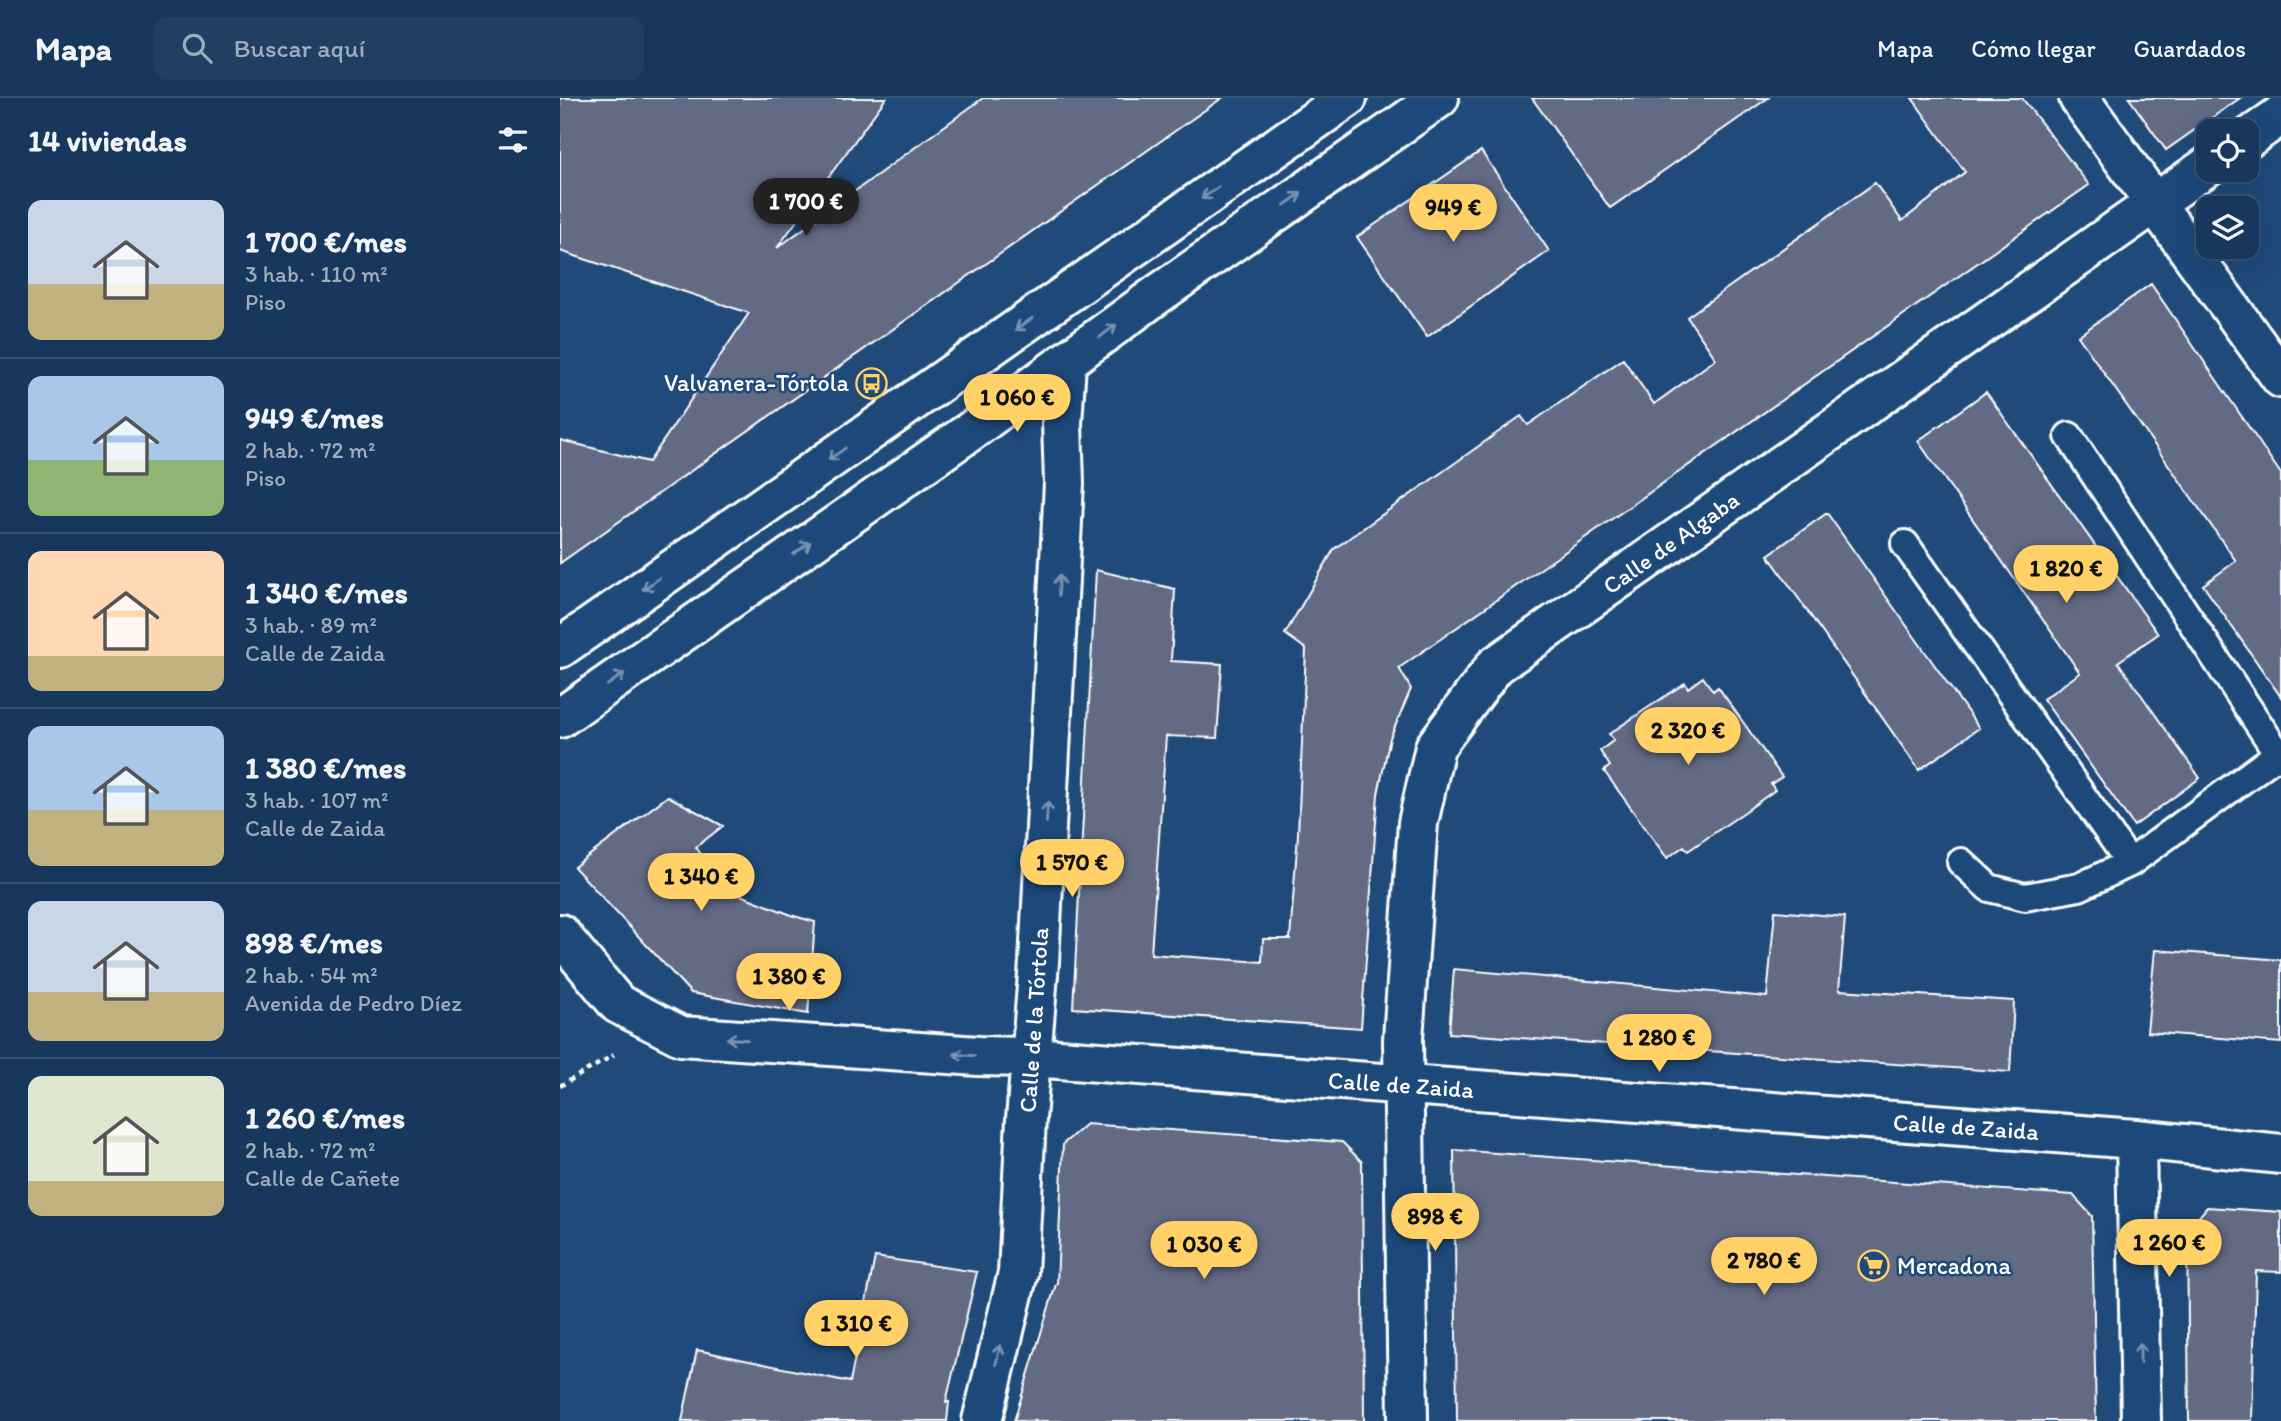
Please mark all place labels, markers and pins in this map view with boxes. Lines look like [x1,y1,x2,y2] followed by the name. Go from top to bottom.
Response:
[741,178,871,238] pin: 1 700 €
[1404,184,1502,244] pin: 949 €
[855,366,889,400] bus stop icon: Valvanera-Tórtola
[664,368,850,397] place label: Valvanera-Tórtola
[952,374,1082,434] pin: 1 060 €
[2001,546,2131,605] pin: 1 820 €
[1623,708,1753,767] pin: 2 320 €
[1007,840,1137,899] pin: 1 570 €
[636,854,766,913] pin: 1 340 €
[724,954,854,1013] pin: 1 380 €
[1594,1014,1724,1074] pin: 1 280 €
[1386,1194,1484,1253] pin: 898 €
[2104,1220,2234,1279] pin: 1 260 €
[1139,1222,1269,1281] pin: 1 030 €
[1699,1238,1829,1297] pin: 2 780 €
[1857,1249,1891,1283] supermarket icon: Mercadona
[1897,1251,2011,1280] place label: Mercadona
[791,1300,921,1360] pin: 1 310 €

